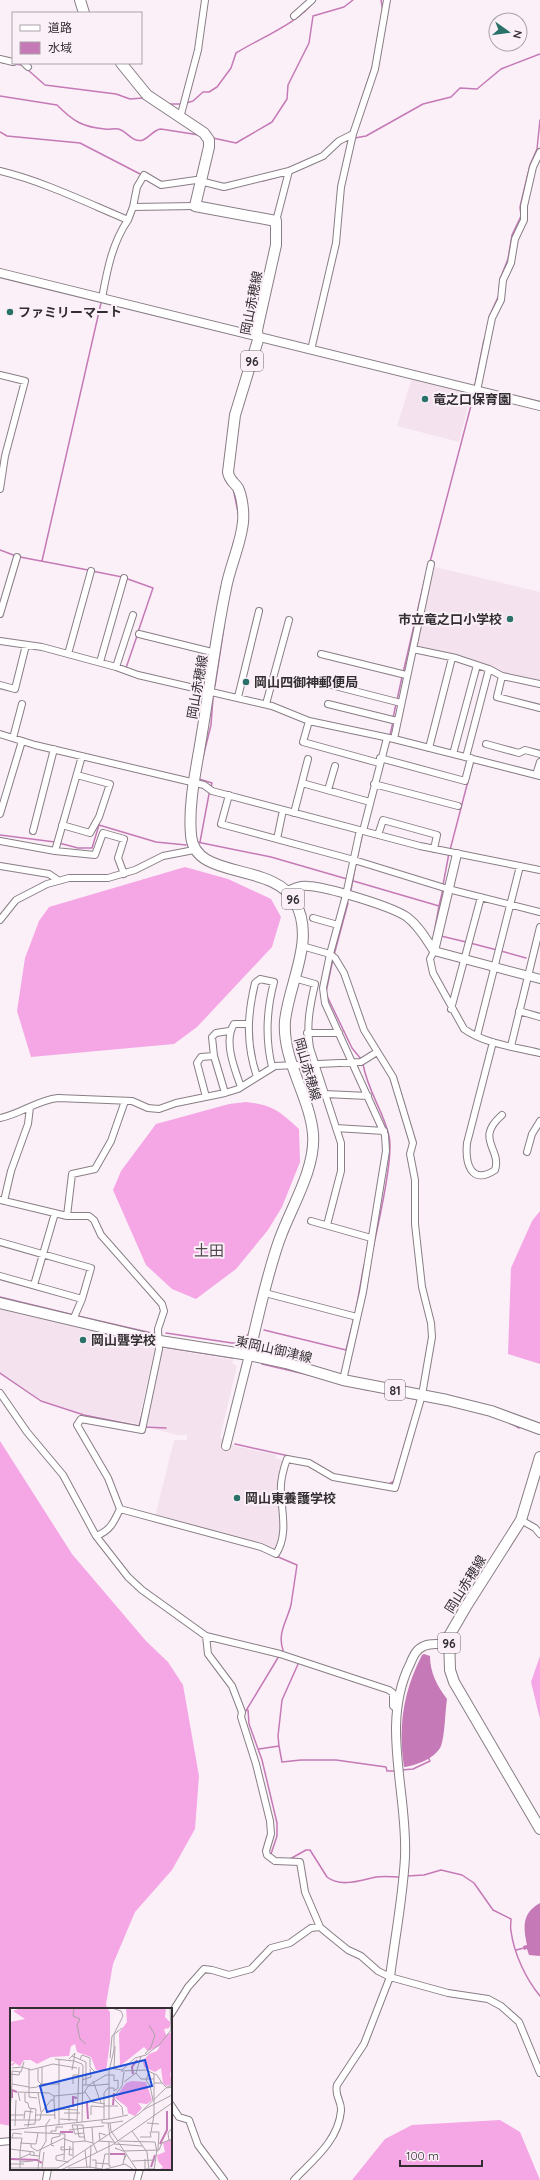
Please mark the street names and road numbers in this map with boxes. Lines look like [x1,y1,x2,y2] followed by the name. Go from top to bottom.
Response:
[237,270,265,336] street label: 岡山赤穂線
[241,351,263,371] road number: 96
[183,654,211,720] street label: 岡山赤穂線
[282,889,304,909] road number: 96
[291,1036,325,1102] street label: 岡山赤穂線
[234,1332,314,1366] street label: 東岡山御津線
[385,1380,405,1400] road number: 81
[441,1552,489,1616] street label: 岡山赤穂線
[438,1633,460,1653] road number: 96

